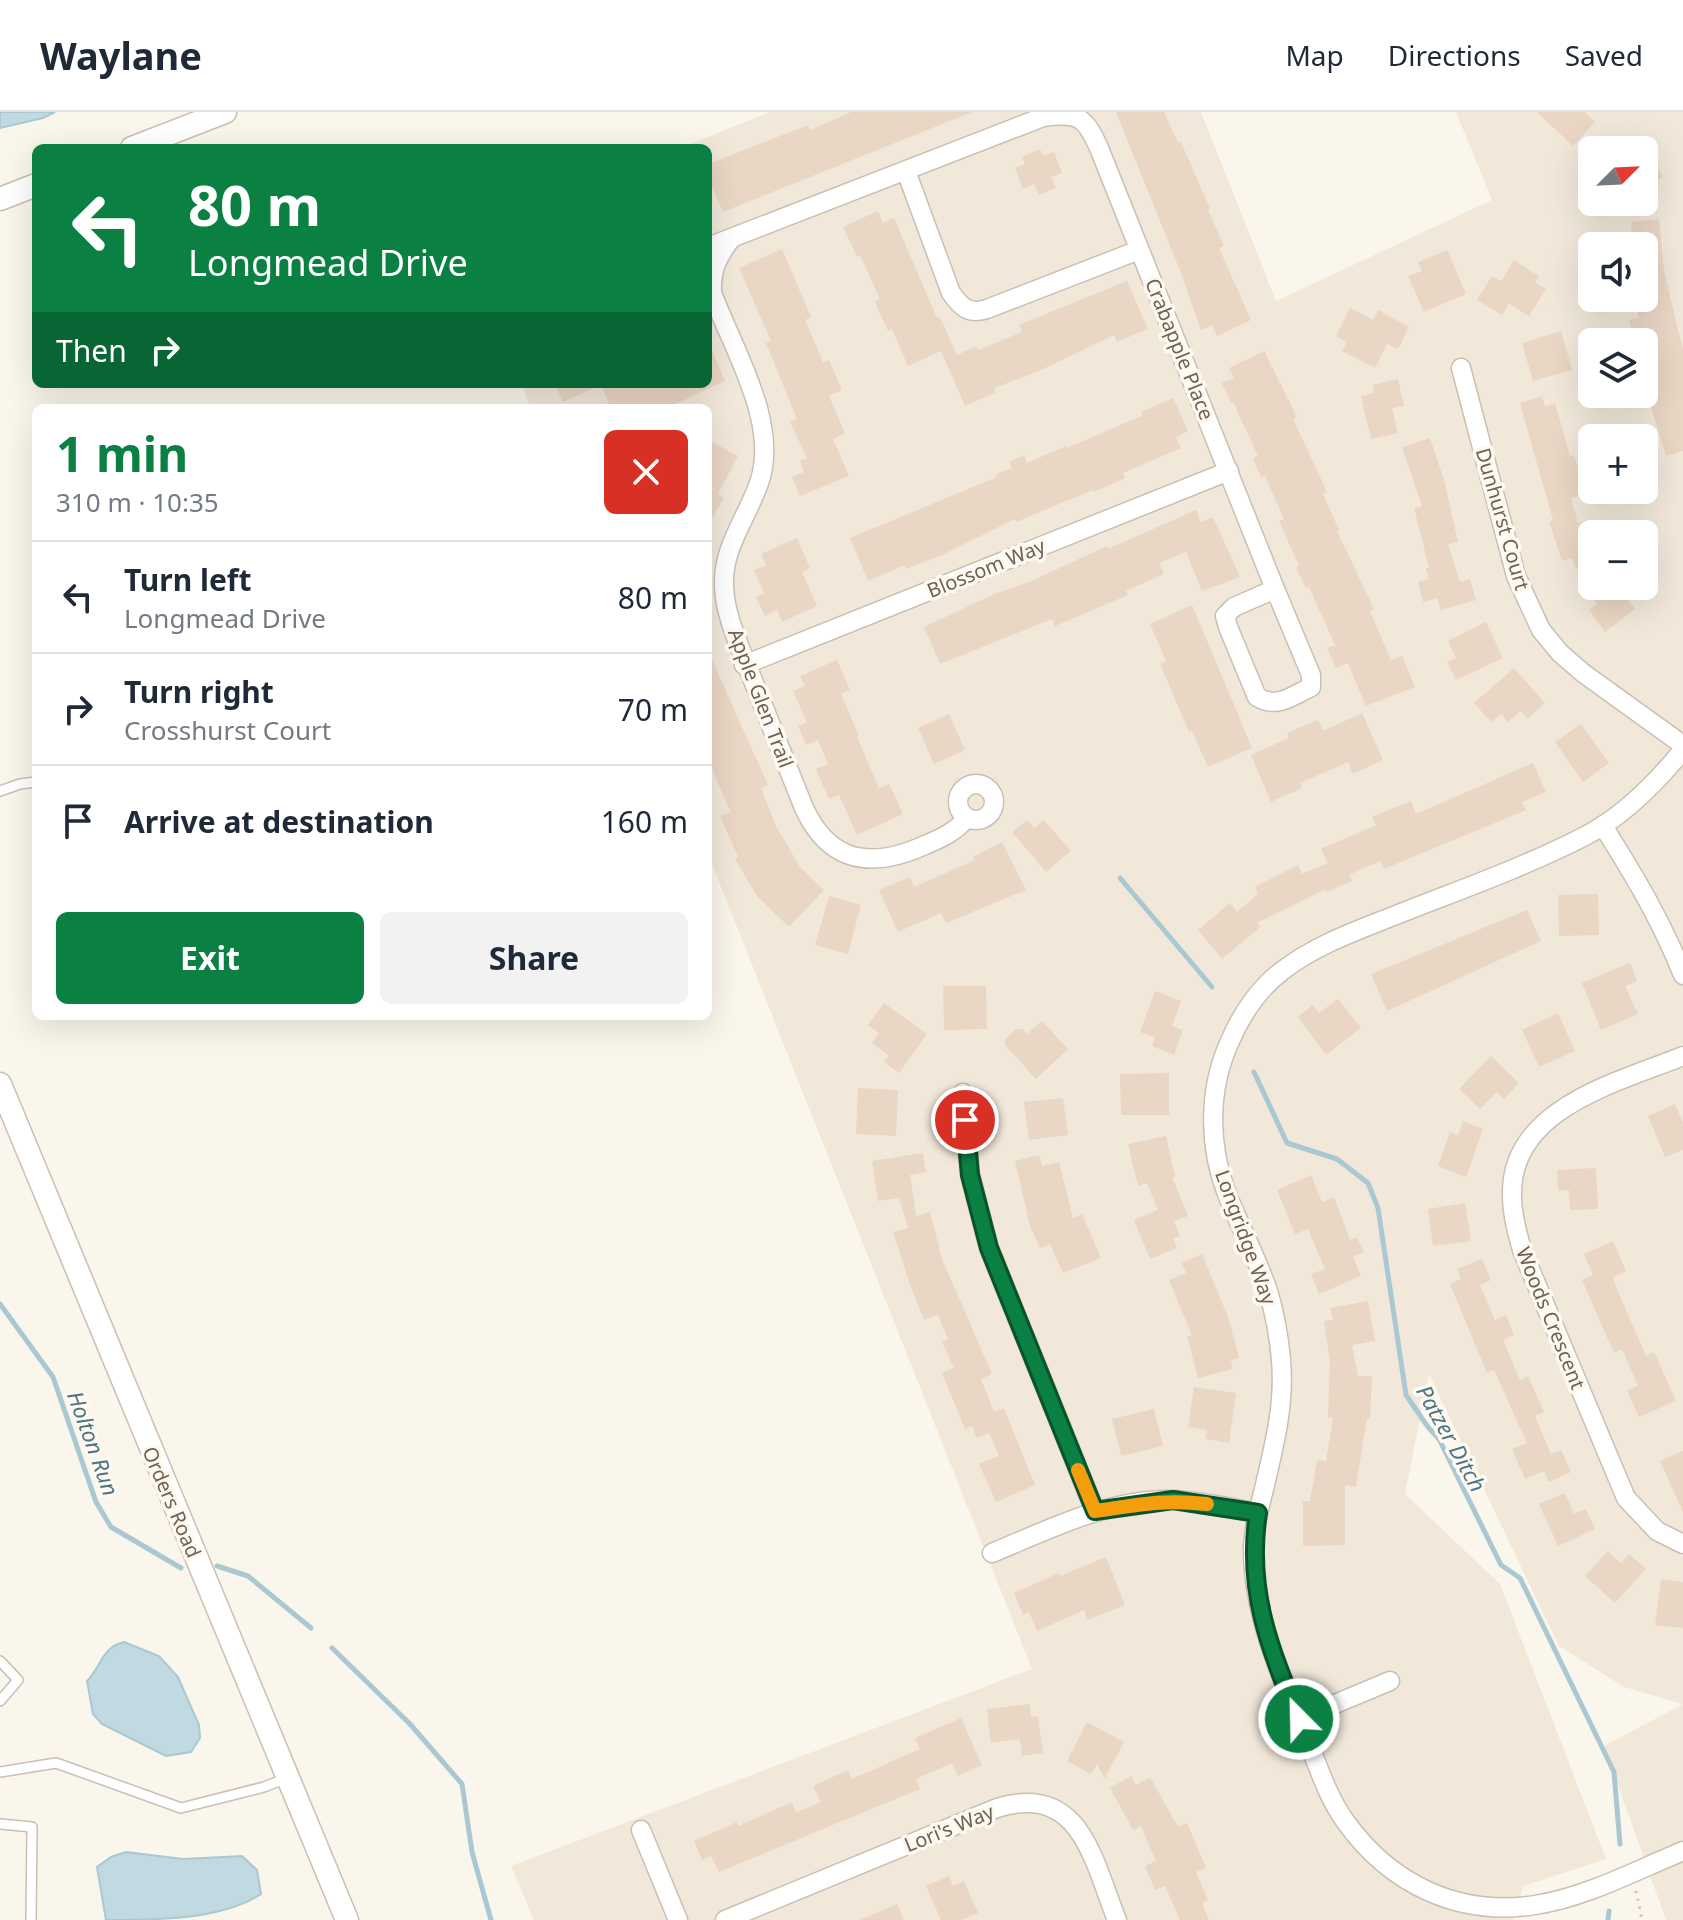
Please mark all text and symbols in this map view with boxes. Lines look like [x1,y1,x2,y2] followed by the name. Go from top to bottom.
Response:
[40,29,202,81] text: Waylane
[1285,36,1344,74] text: Map
[1388,36,1521,74] text: Directions
[1565,36,1643,74] text: Saved
[1578,136,1658,216] north arrow
[1578,136,1658,600] map controls
[188,166,321,242] text: 80 m
[56,176,160,280] icon: left
[1578,232,1658,312] button: sound
[188,238,468,287] text: Longmead Drive
[1139,274,1221,424] street label: Crabapple Place
[143,328,187,372] icon: right
[1578,328,1658,408] button: layers
[56,330,127,371] text: Then
[56,421,188,486] text: 1 min
[1578,424,1658,504] button: +
[604,430,688,514] button: close
[1470,445,1536,593] street label: Dunhurst Court
[56,484,219,520] text: 310 m · 10:35
[1578,520,1658,600] button: −
[923,532,1050,604] street label: Blossom Way
[124,559,252,600] text: Turn left
[56,575,100,619] icon: left
[618,577,688,618] text: 80 m
[124,600,326,636] text: Longmead Drive
[722,624,800,772] street label: Apple Glen Trail
[124,671,274,712] text: Turn right
[56,687,100,731] icon: right
[618,689,688,730] text: 70 m
[124,712,331,748] text: Crosshurst Court
[56,799,100,843] icon: arrive
[124,801,434,842] text: Arrive at destination
[601,801,688,842] text: 160 m
[56,912,364,1004] button: Exit
[380,912,688,1004] button: Share
[931,1086,999,1154] pin
[943,1098,987,1142] icon: arrive
[1209,1166,1283,1309] street label: Longridge Way
[1510,1243,1592,1393] street label: Woods Crescent
[1410,1379,1494,1497] water label: Patzer Ditch
[61,1387,127,1499] water label: Holton Run
[136,1442,208,1562] street label: Orders Road
[1257,1677,1341,1761] position arrow
[900,1798,999,1858] street label: Lori's Way

